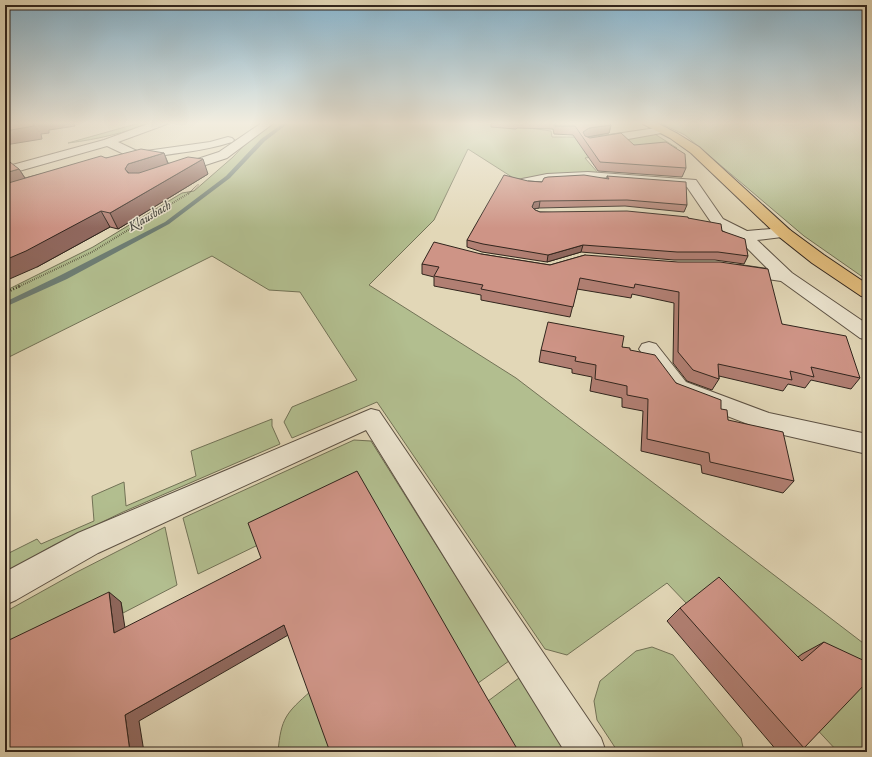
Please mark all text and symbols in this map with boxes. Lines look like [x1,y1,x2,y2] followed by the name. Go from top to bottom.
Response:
[124,197,175,236] water label: Klausbach

